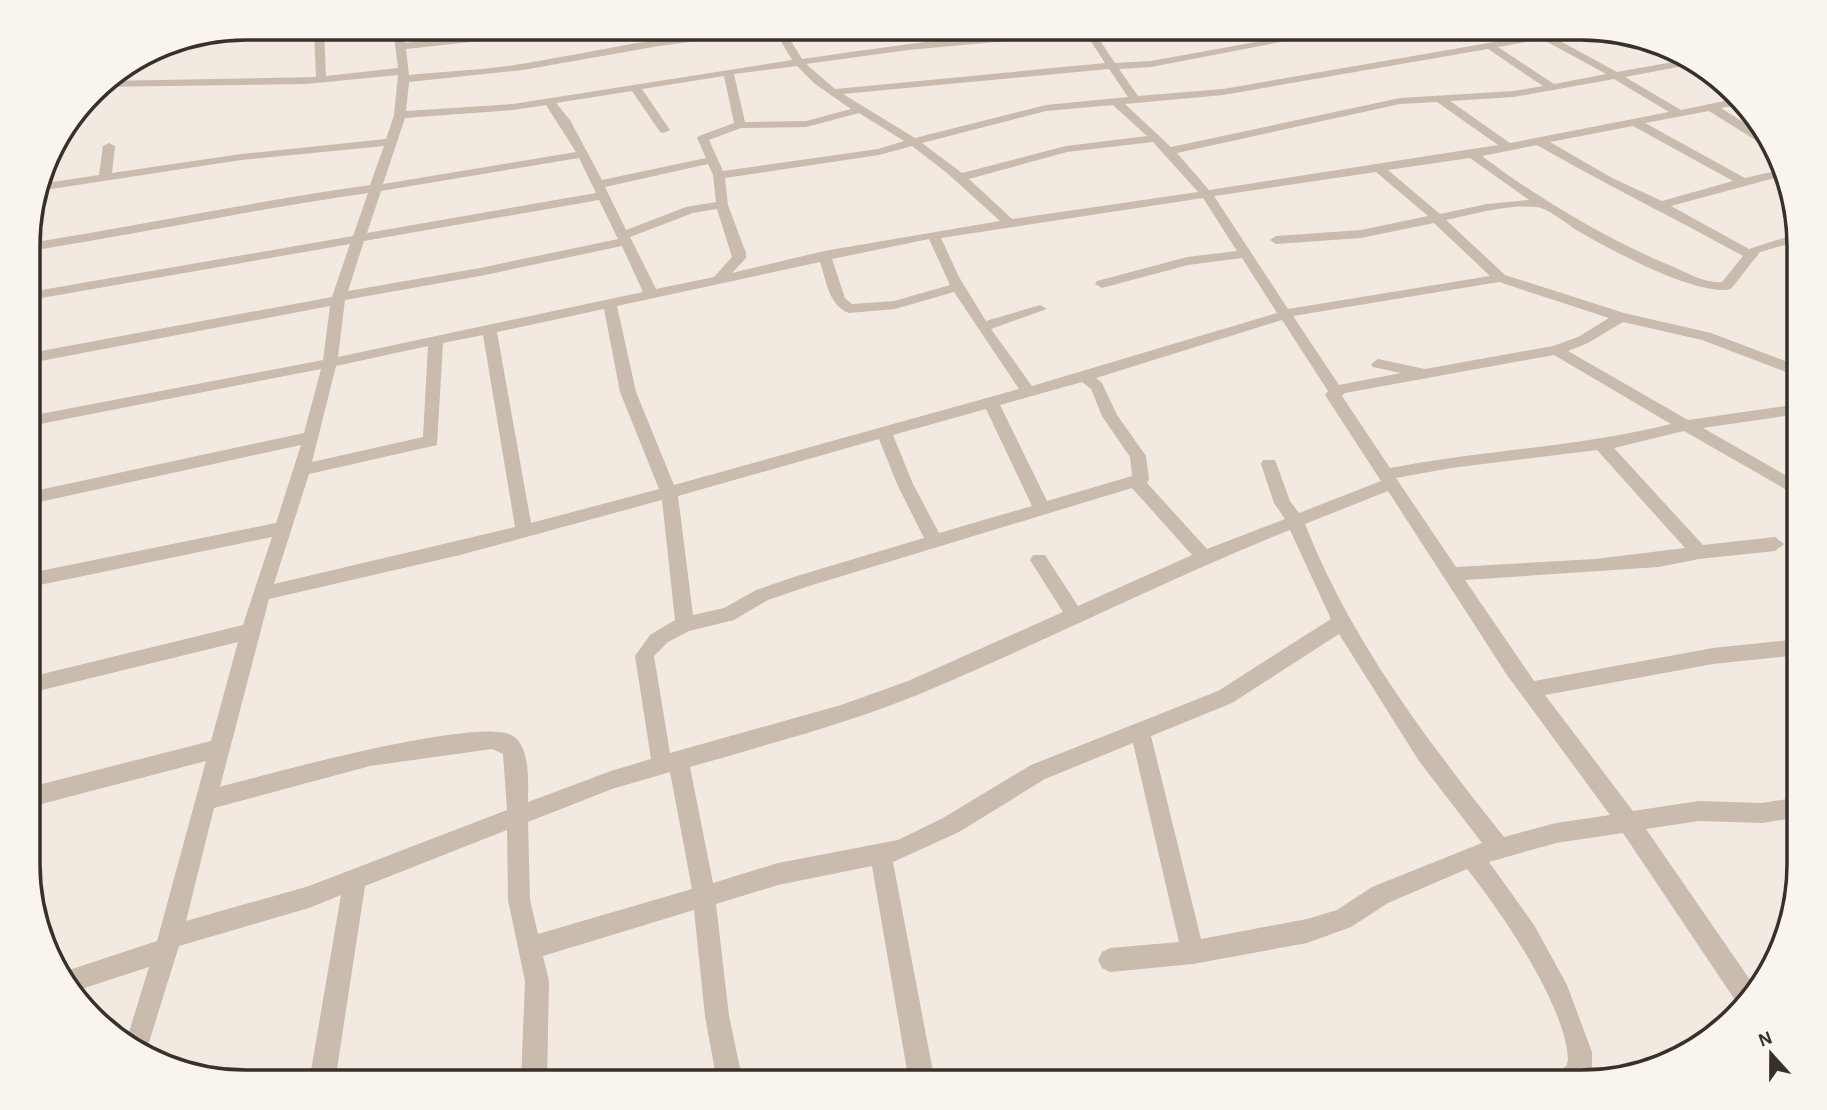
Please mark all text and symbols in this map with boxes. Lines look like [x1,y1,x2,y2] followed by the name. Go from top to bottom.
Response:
[1736,1019,1806,1089] north arrow
[1756,1028,1775,1051] text: N

